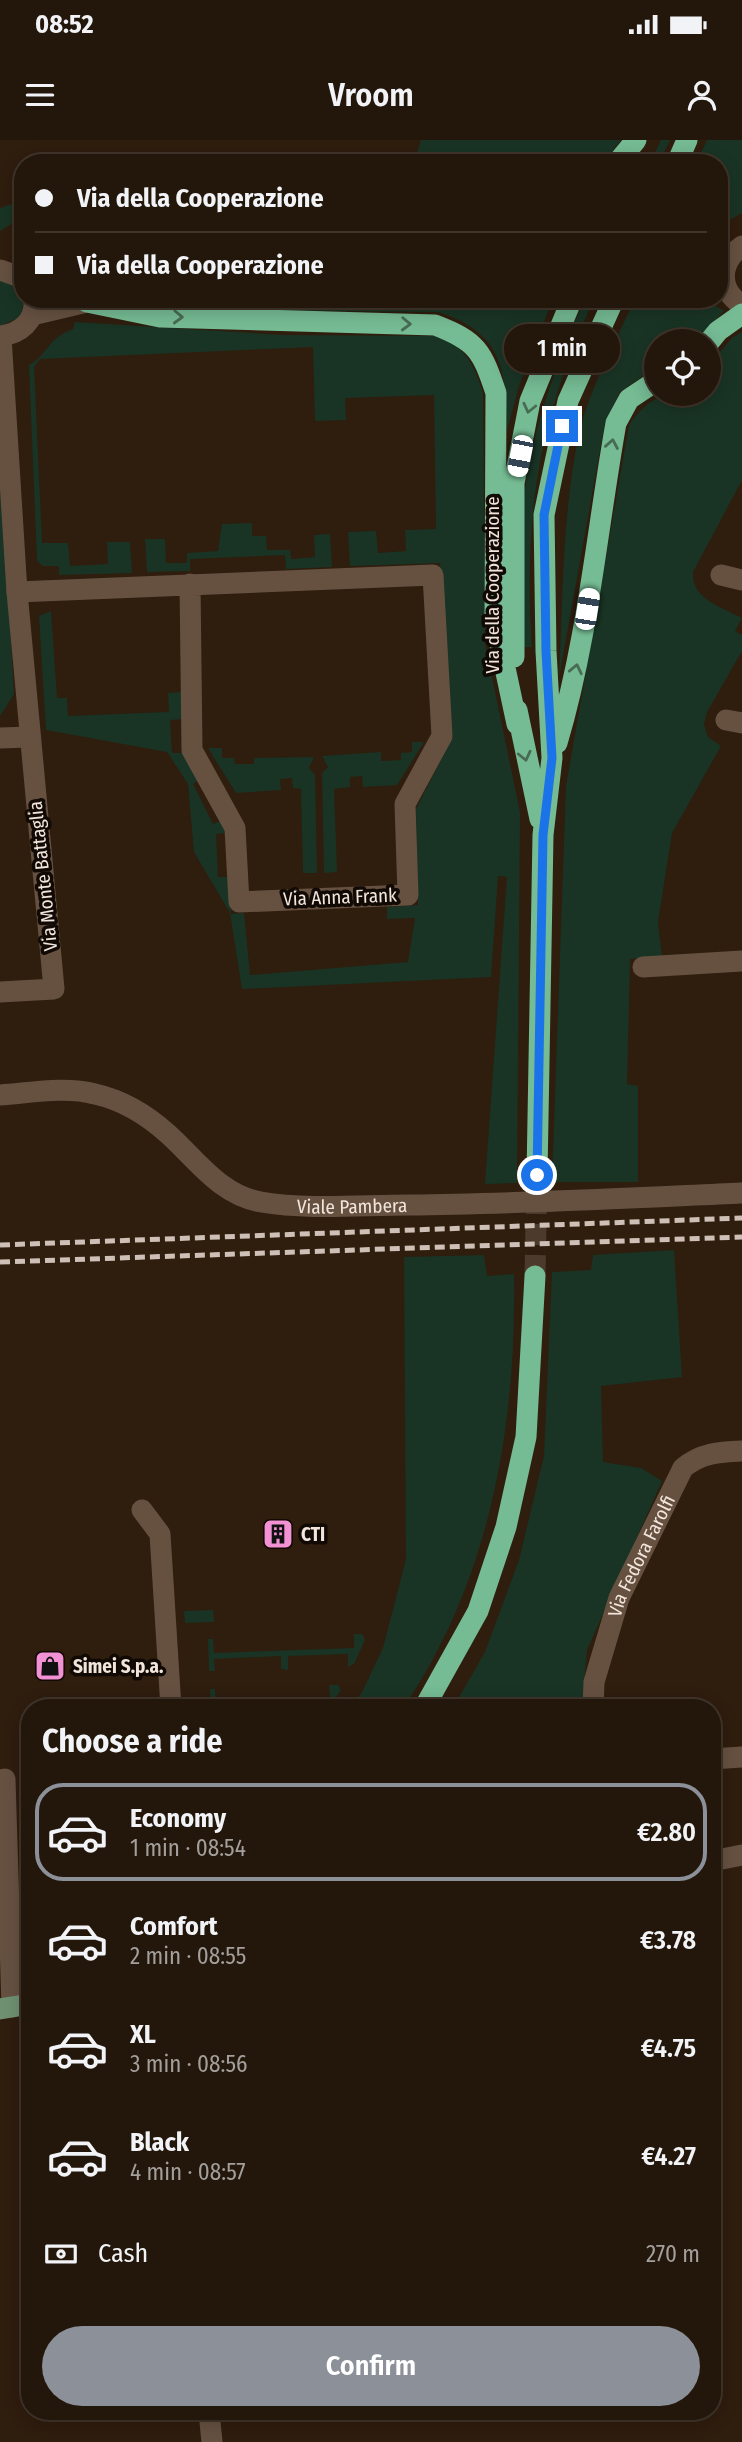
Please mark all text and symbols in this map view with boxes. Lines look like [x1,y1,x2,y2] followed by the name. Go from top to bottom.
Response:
[35,9,94,40] text: 08:52
[21,76,59,114] icon: menu
[328,76,414,114] text: Vroom
[683,76,721,114] icon: person
[77,183,324,214] text: Via della Cooperazione
[77,250,324,281] text: Via della Cooperazione
[173,310,184,325] one-way arrow
[400,317,411,332] one-way arrow
[504,324,620,373] callout: 1 min
[644,329,721,406] map controls
[644,329,721,406] button: locate
[537,334,587,362] text: 1 min
[523,402,538,414] one-way arrow
[546,410,578,442] route end
[506,433,535,479] car
[604,438,619,450] one-way arrow
[481,496,504,674] street label: Via della Cooperazione
[574,587,601,631] car
[567,663,582,675] one-way arrow
[517,750,531,762] one-way arrow
[24,800,62,952] street label: Via Monte Battaglia
[283,884,397,910] street label: Via Anna Frank
[521,1159,553,1191] route start
[296,1193,407,1218] street label: Viale Pambera
[603,1491,680,1620] street label: Via Fedora Farolfi
[261,1517,295,1551] building icon: CTI
[301,1523,325,1546] place label: CTI
[33,1649,67,1683] shop icon: Simei S.p.a.
[73,1655,163,1678] place label: Simei S.p.a.
[42,1722,223,1760] text: Choose a ride
[46,1801,109,1864] icon: car
[130,1803,226,1834] text: Economy
[637,1817,696,1848] text: €2.80
[130,1834,246,1862] text: 1 min · 08:54
[46,1909,109,1972] icon: car
[130,1911,218,1942] text: Comfort
[640,1925,696,1956] text: €3.78
[130,1942,246,1970] text: 2 min · 08:55
[46,2017,109,2080] icon: car
[130,2019,156,2050] text: XL
[641,2033,696,2064] text: €4.75
[130,2050,247,2078] text: 3 min · 08:56
[46,2125,109,2188] icon: car
[130,2127,189,2158] text: Black
[641,2141,696,2172] text: €4.27
[130,2158,246,2186] text: 4 min · 08:57
[42,2235,80,2273] icon: cash
[98,2238,148,2269] text: Cash
[646,2240,700,2268] text: 270 m
[42,2326,700,2406] button: Confirm

